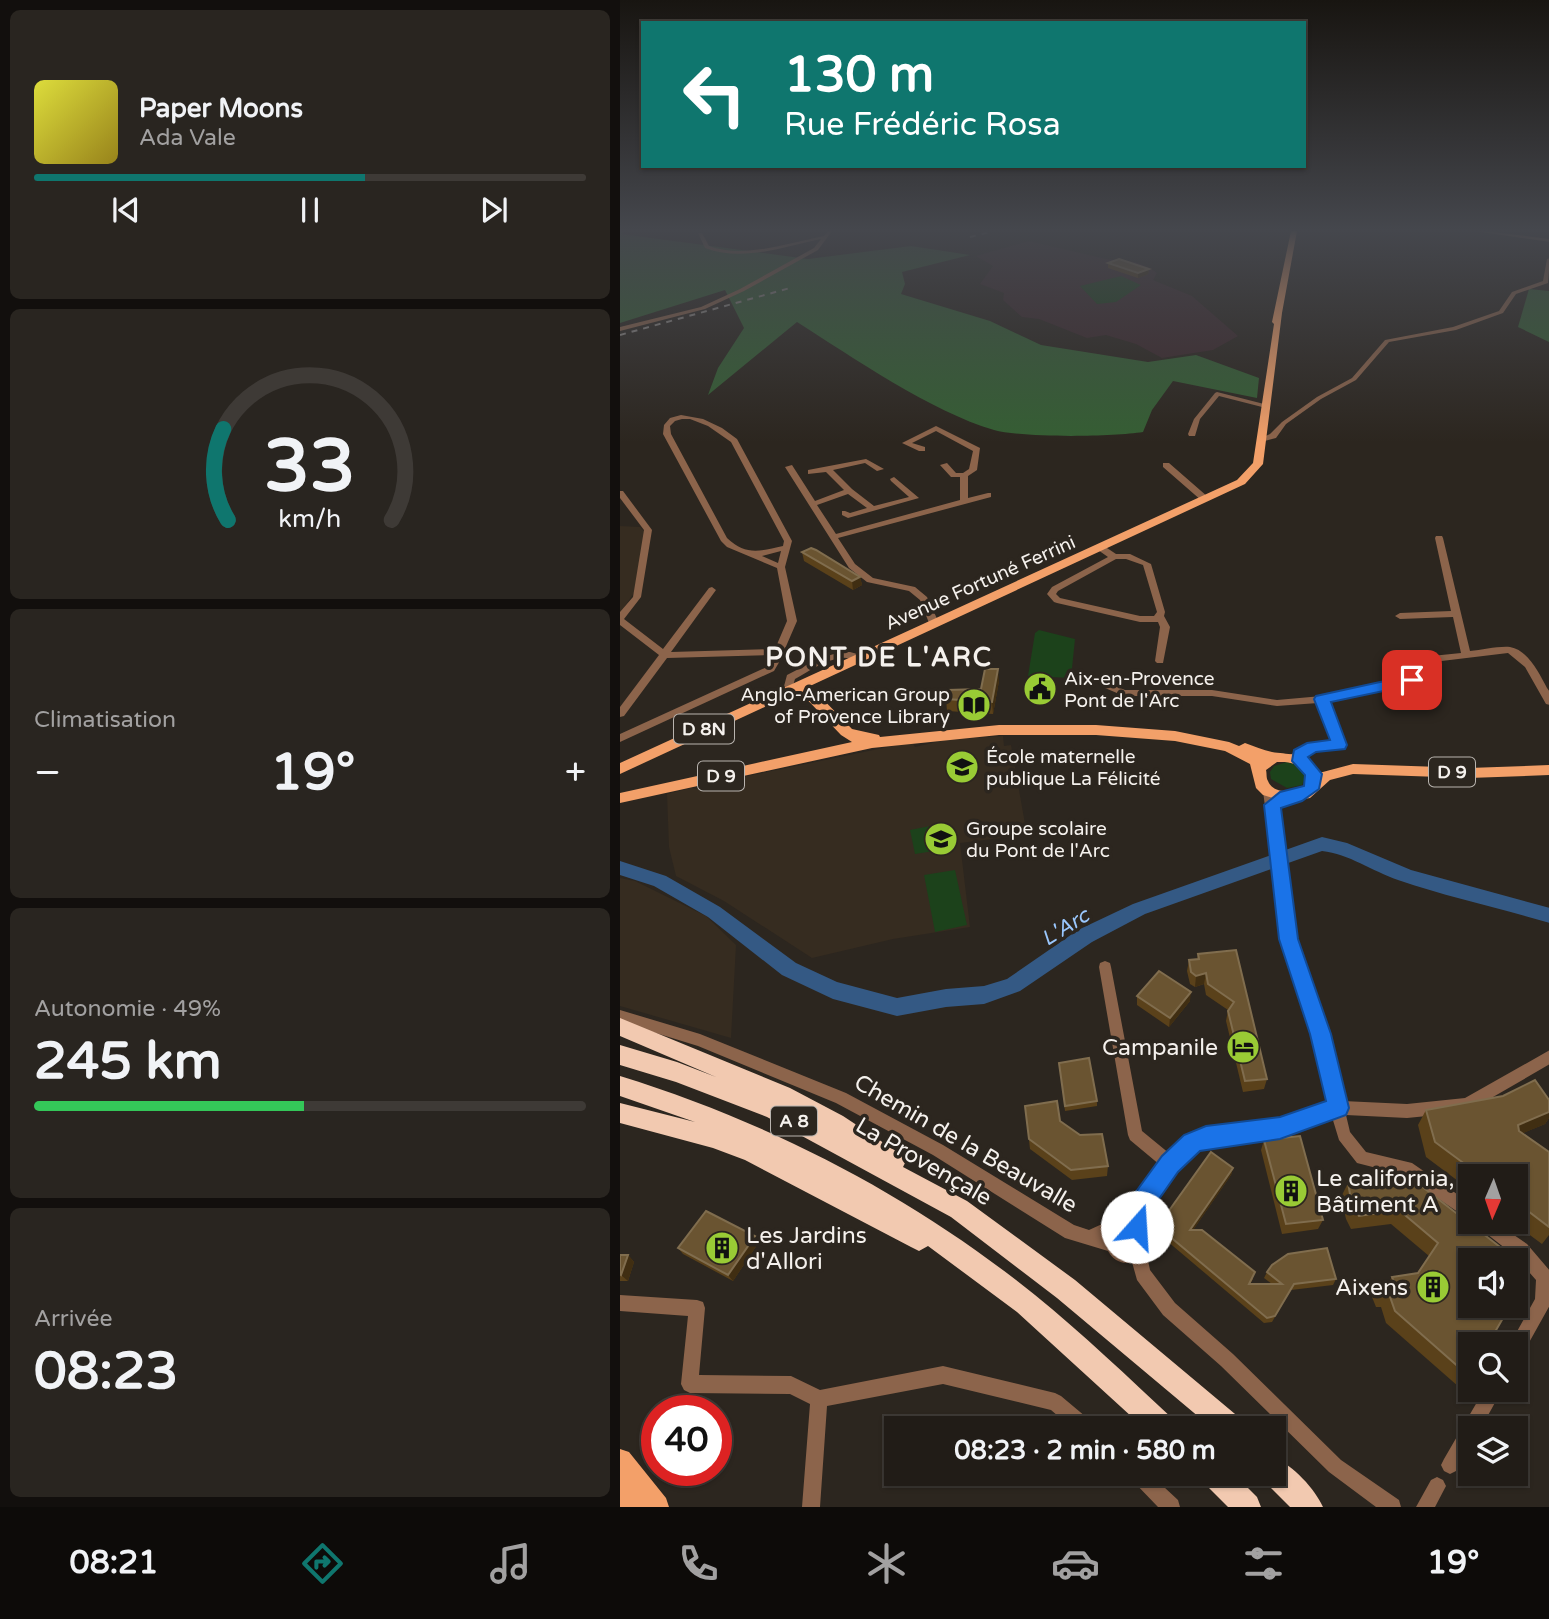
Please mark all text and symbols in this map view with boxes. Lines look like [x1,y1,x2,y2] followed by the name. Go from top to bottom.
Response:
[784,46,934,105] text: 130 m
[669,49,760,140] icon: left
[139,93,303,124] text: Paper Moons
[784,106,1061,144] text: Rue Frédéric Rosa
[139,124,236,152] text: Ada Vale
[107,191,145,229] icon: previous
[291,191,329,229] icon: pause
[475,191,513,229] icon: next
[264,424,356,512] text: 33
[279,504,341,534] text: km/h
[882,531,1079,635] street label: Avenue Fortuné Ferrini
[765,642,993,673] district label: PONT DE L'ARC
[1382,650,1442,710] pin
[1393,661,1431,699] icon: arrive
[1064,668,1215,712] place label: Aix-en-Provence Pont de l'Arc
[1021,670,1059,708] public building icon: Aix-en-Provence Pont de l'Arc
[741,684,950,728] place label: Anglo-American Group of Provence Library
[955,686,993,724] library icon: Anglo-American Group of Provence Library
[34,706,176,734] text: Climatisation
[674,714,734,744] road number: D 8N
[270,741,355,804] text: 19°
[986,746,1161,790] place label: École maternelle publique La Félicité
[943,748,981,786] school or university icon: École maternelle publique La Félicité
[34,750,61,796] text: −
[565,750,586,796] text: +
[1429,758,1475,786] road number: D 9
[698,762,744,790] road number: D 9
[966,818,1110,862] place label: Groupe scolaire du Pont de l'Arc
[922,820,960,858] school or university icon: Groupe scolaire du Pont de l'Arc
[1037,902,1095,952] water label: L'Arc
[34,995,221,1023] text: Autonomie · 49%
[1224,1028,1262,1066] hotel icon: Campanile
[34,1030,222,1093] text: 245 km
[1102,1034,1218,1062] place label: Campanile
[849,1068,1082,1219] street label: Chemin de la Beauvalle
[771,1106,817,1136] road number: A 8
[850,1112,997,1212] street label: La Provençale
[1458,1164,1528,1234] north arrow
[1458,1164,1528,1486] map controls
[1316,1165,1454,1219] place label: Le california, Bâtiment A
[1272,1172,1310,1210] building icon: Le california, Bâtiment A
[1100,1190,1174,1264] position arrow
[746,1222,867,1276] place label: Les Jardins d'Allori
[703,1229,741,1267] building icon: Les Jardins d'Allori
[1458,1248,1528,1318] button: sound
[1414,1268,1452,1306] building icon: Aixens
[1335,1274,1408,1302] place label: Aixens
[34,1305,112,1333] text: Arrivée
[1458,1332,1528,1402] button: search
[34,1340,178,1403] text: 08:23
[641,1395,732,1486] speed limit sign: 40
[1458,1416,1528,1486] button: layers
[954,1435,1216,1466] text: 08:23 · 2 min · 580 m
[298,1539,347,1588] icon: directions
[486,1539,535,1588] icon: music
[674,1539,723,1588] icon: phone
[862,1539,911,1588] icon: climate
[1051,1539,1100,1588] icon: car
[1239,1539,1288,1588] icon: filters
[70,1544,158,1582] text: 08:21
[1427,1544,1479,1582] text: 19°

